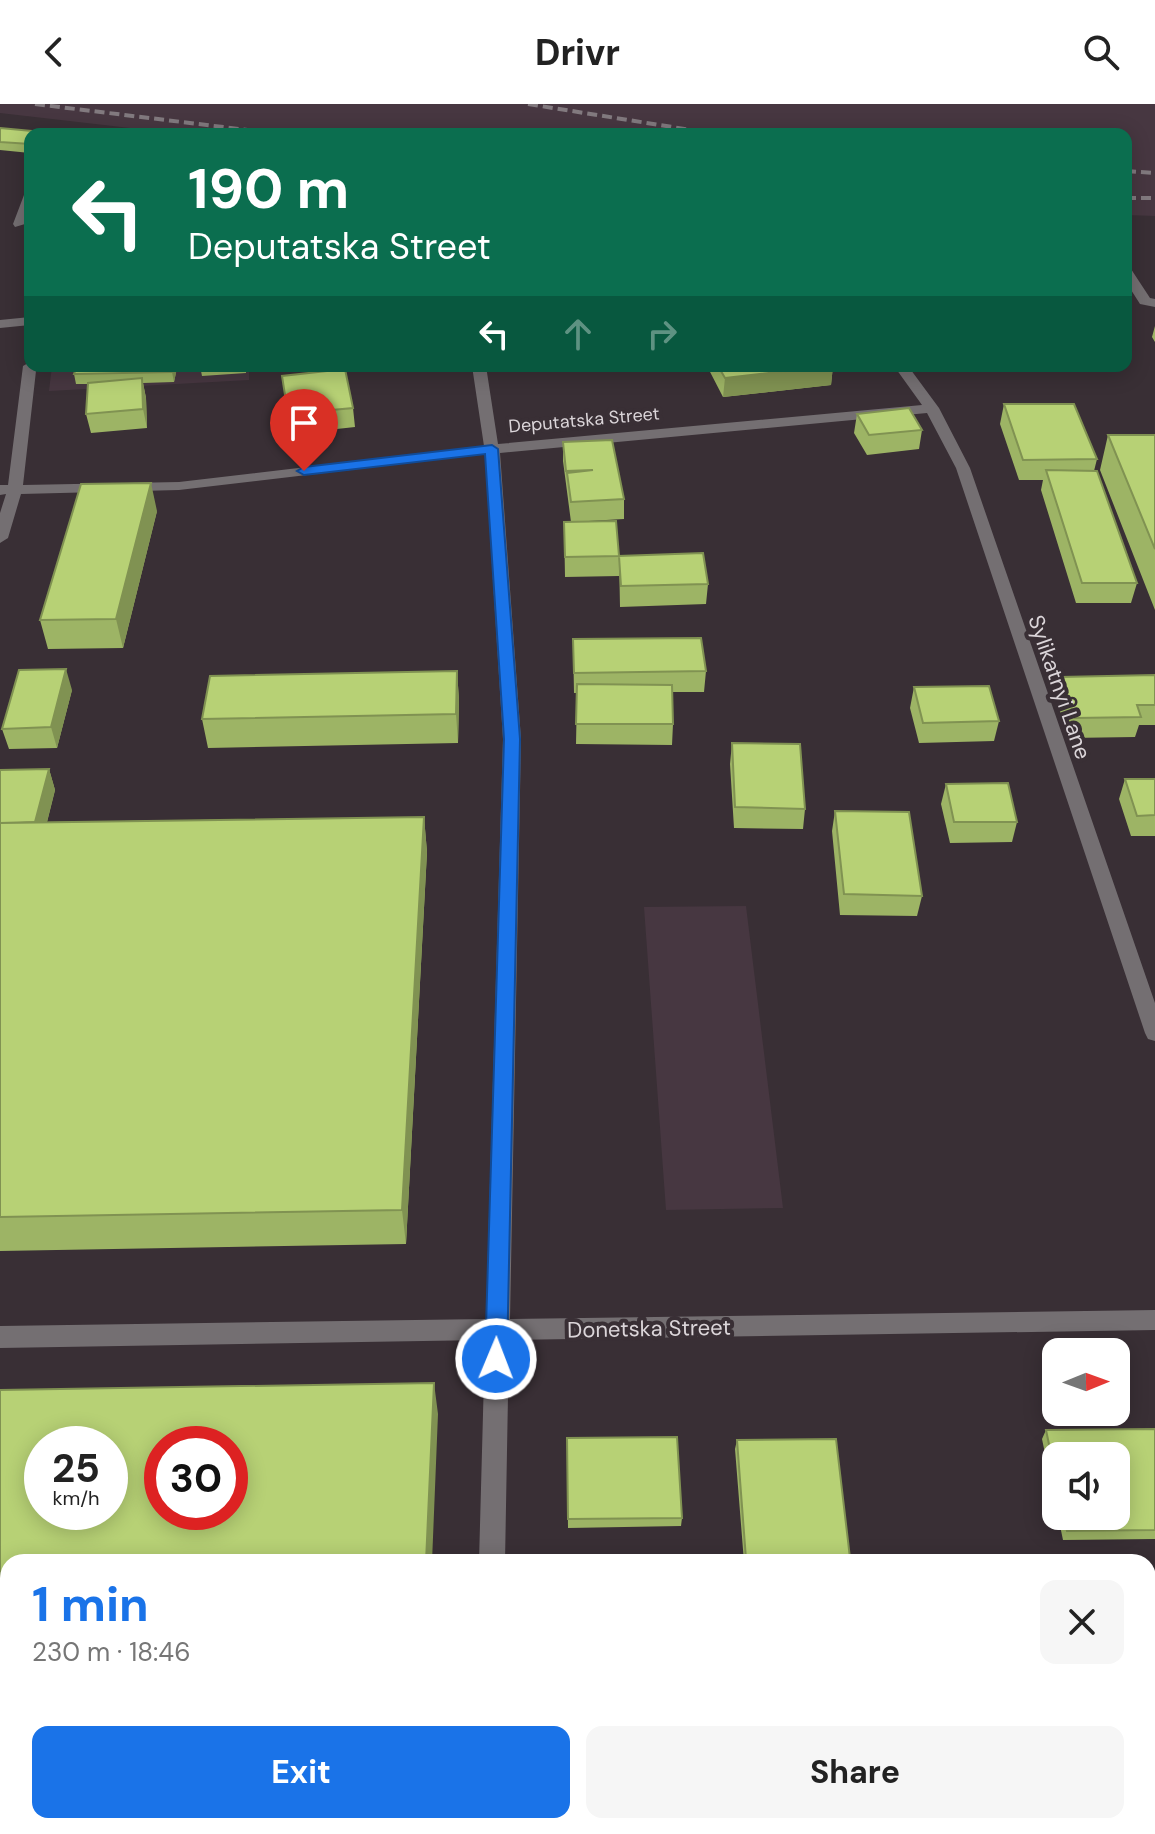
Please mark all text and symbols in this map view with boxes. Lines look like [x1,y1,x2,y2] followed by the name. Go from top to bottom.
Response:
[535,29,620,76] text: Drivr
[32,30,76,74] icon: back
[1079,30,1123,74] icon: search
[188,152,349,225] text: 190 m
[56,160,160,264] icon: left
[188,223,491,270] text: Deputatska Street
[472,312,516,356] icon: left
[556,312,600,356] icon: ahead
[640,312,684,356] icon: right
[270,389,338,471] pin
[282,401,326,445] icon: arrive
[508,401,660,439] street label: Deputatska Street
[1021,611,1098,763] street label: Sylikatnyi Lane
[567,1313,731,1344] street label: Donetska Street
[454,1317,538,1401] position arrow
[1042,1338,1130,1426] north arrow
[1042,1338,1130,1530] map controls
[144,1426,248,1530] speed limit sign: 30
[52,1442,100,1494] text: 25
[1042,1442,1130,1530] button: sound
[52,1485,100,1511] text: km/h
[32,1573,149,1636] text: 1 min
[1040,1580,1124,1664] button: close
[32,1635,190,1669] text: 230 m · 18:46
[32,1726,570,1818] button: Exit
[586,1726,1124,1818] button: Share

